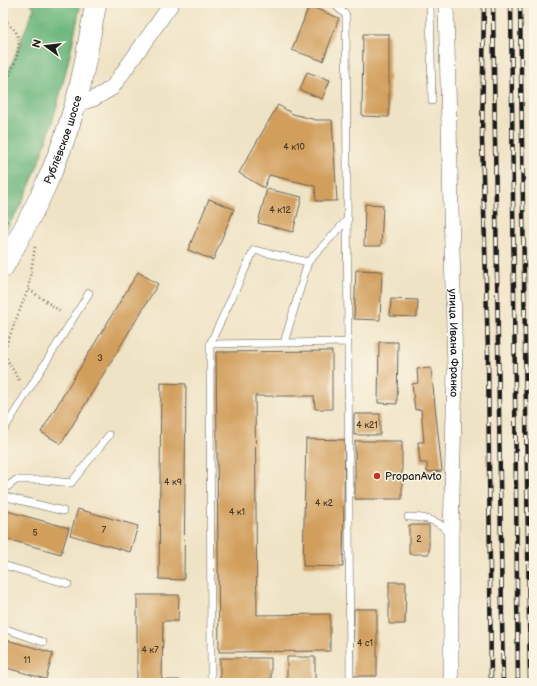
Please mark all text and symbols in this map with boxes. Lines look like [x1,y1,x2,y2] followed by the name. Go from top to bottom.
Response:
[26,26,66,66] north arrow
[29,38,44,49] text: N
[41,94,84,186] street label: Рублёвское шоссе
[283,142,305,153] house number: 4 к10
[269,205,291,216] house number: 4 к12
[446,289,461,398] street label: улица Ивана Франко
[97,353,103,364] house number: 3
[356,420,378,431] house number: 4 к21
[385,470,442,483] place label: PropanAvto
[372,471,382,481] marker: PropanAvto
[164,477,182,488] house number: 4 к9
[315,498,334,509] house number: 4 к2
[229,507,245,518] house number: 4 к1
[102,525,107,536] house number: 7
[32,528,38,539] house number: 5
[416,534,422,545] house number: 2
[357,638,373,649] house number: 4 с1
[141,645,159,656] house number: 4 к7
[24,655,30,666] house number: 11

